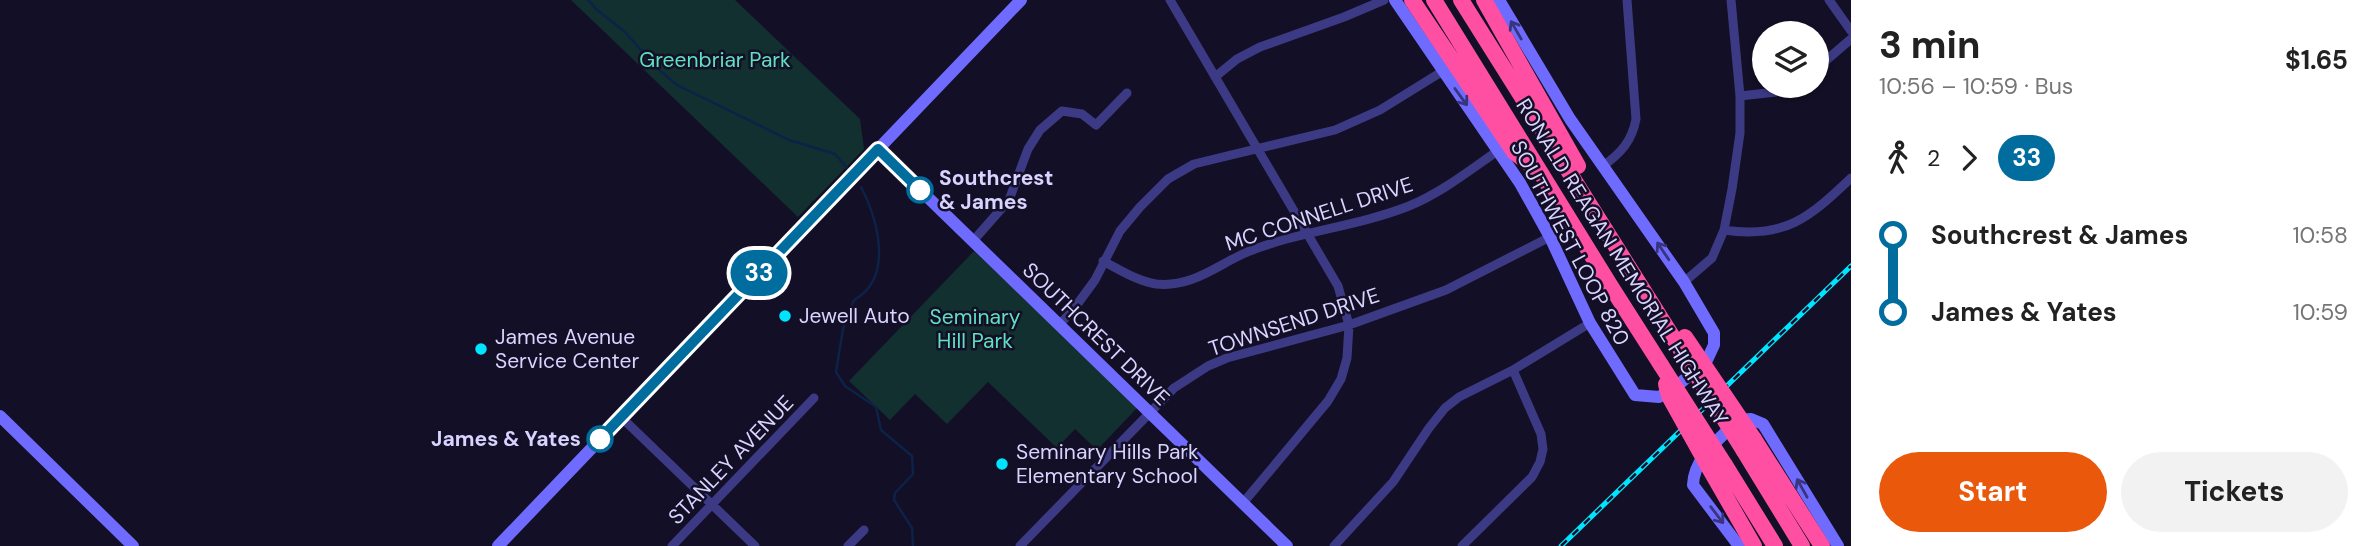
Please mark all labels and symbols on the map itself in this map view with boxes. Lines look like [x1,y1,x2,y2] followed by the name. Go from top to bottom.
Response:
[1509,21,1523,41] one-way arrow
[639,46,791,74] park label: Greenbriar Park
[1454,87,1468,106] one-way arrow
[1509,93,1735,431] street label: RONALD REAGAN MEMORIAL HIGHWAY
[1504,136,1636,350] street label: SOUTHWEST LOOP 820
[939,164,1053,216] place label: Southcrest & James
[1221,170,1417,258] street label: MC CONNELL DRIVE
[907,177,933,203] marker: Southcrest & James
[1656,242,1670,261] one-way arrow
[728,250,790,296] line badge: 33
[1016,256,1176,412] street label: SOUTHCREST DRIVE
[1205,281,1383,363] street label: TOWNSEND DRIVE
[799,302,910,330] place label: Jewell Auto
[930,303,1021,355] park label: Seminary Hill Park
[777,308,793,324] marker: Jewell Auto
[495,323,639,375] place label: James Avenue Service Center
[473,341,489,357] marker: James Avenue Service Center
[662,389,800,531] street label: STANLEY AVENUE
[431,425,581,453] place label: James & Yates
[587,426,613,452] marker: James & Yates
[1016,438,1199,490] place label: Seminary Hills Park Elementary School
[994,456,1010,472] marker: Seminary Hills Park Elementary School
[1795,478,1808,499] one-way arrow
[1709,505,1724,524] one-way arrow

